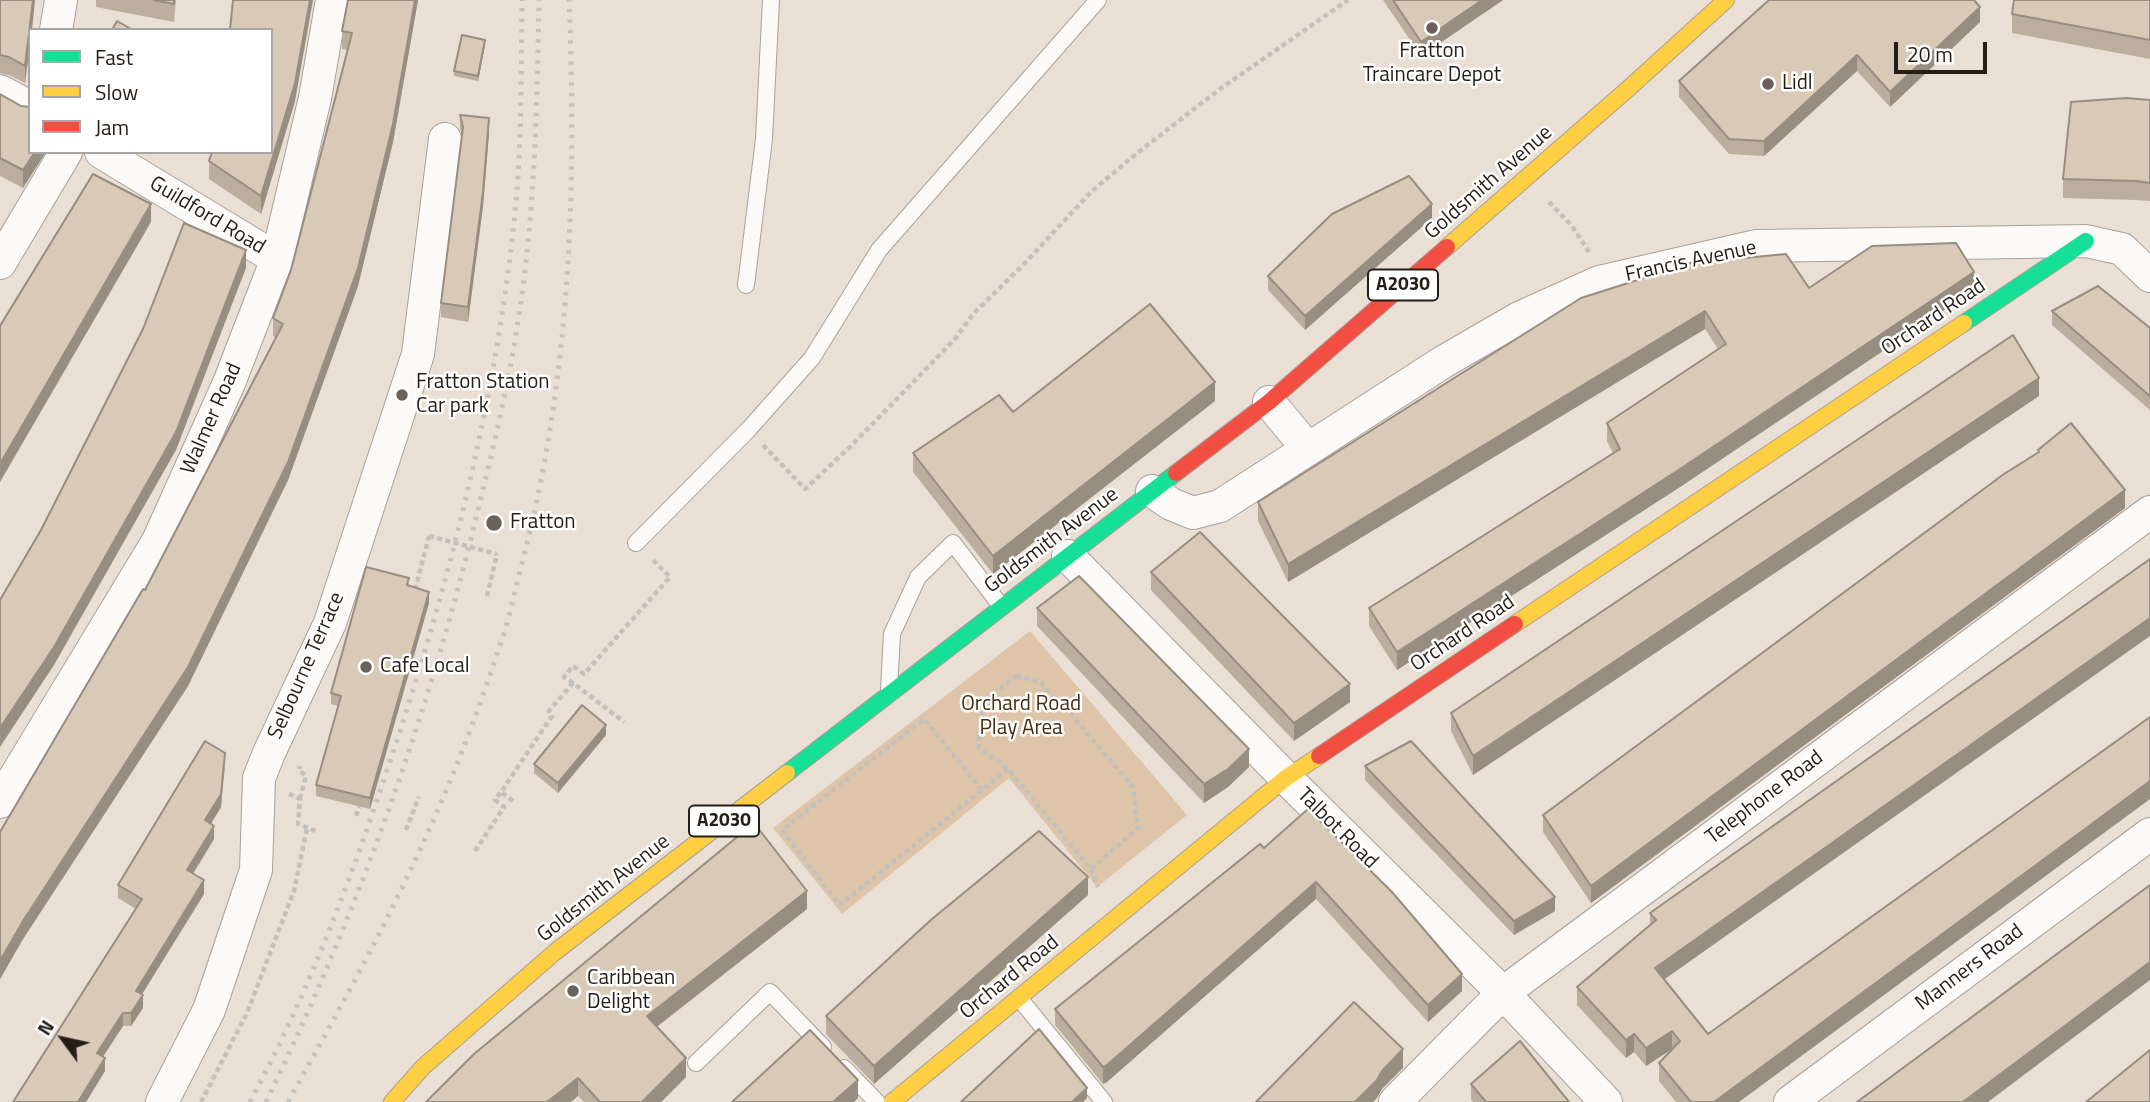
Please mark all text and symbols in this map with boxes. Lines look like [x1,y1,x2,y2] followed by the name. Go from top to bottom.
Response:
[1424,20,1440,36] marker: Fratton Traincare Depot
[28,28,273,154] legend
[1898,28,1991,72] scale bar
[1907,38,1953,70] text: 20 m
[1363,39,1501,89] place label: Fratton Traincare Depot
[95,41,133,73] text: Fast
[1782,71,1813,97] place label: Lidl
[95,76,138,108] text: Slow
[1760,76,1776,92] marker: Lidl
[95,111,129,143] text: Jam
[1420,121,1558,245] street label: Goldsmith Avenue
[145,172,269,260] street label: Guildford Road
[1623,236,1759,288] street label: Francis Avenue
[1368,270,1438,300] road number: A2030
[1877,274,1991,362] street label: Orchard Road
[176,359,248,479] street label: Walmer Road
[416,370,550,420] place label: Fratton Station Car park
[394,387,410,403] marker: Fratton Station Car park
[980,483,1124,599] street label: Goldsmith Avenue
[510,510,575,536] place label: Fratton
[484,513,504,533] marker: Fratton
[263,589,351,743] street label: Selbourne Terrace
[1406,590,1520,678] street label: Orchard Road
[380,654,470,680] place label: Cafe Local
[358,659,374,675] marker: Cafe Local
[961,692,1081,742] park label: Orchard Road Play Area
[1701,746,1829,850] street label: Telephone Road
[1291,783,1383,875] street label: Talbot Road
[689,806,759,836] road number: A2030
[533,830,675,948] street label: Goldsmith Avenue
[1911,919,2029,1017] street label: Manners Road
[955,930,1065,1026] street label: Orchard Road
[587,966,675,1016] place label: Caribbean Delight
[565,983,581,999] marker: Caribbean Delight
[28,1004,98,1074] north arrow
[29,1014,61,1041] text: N

